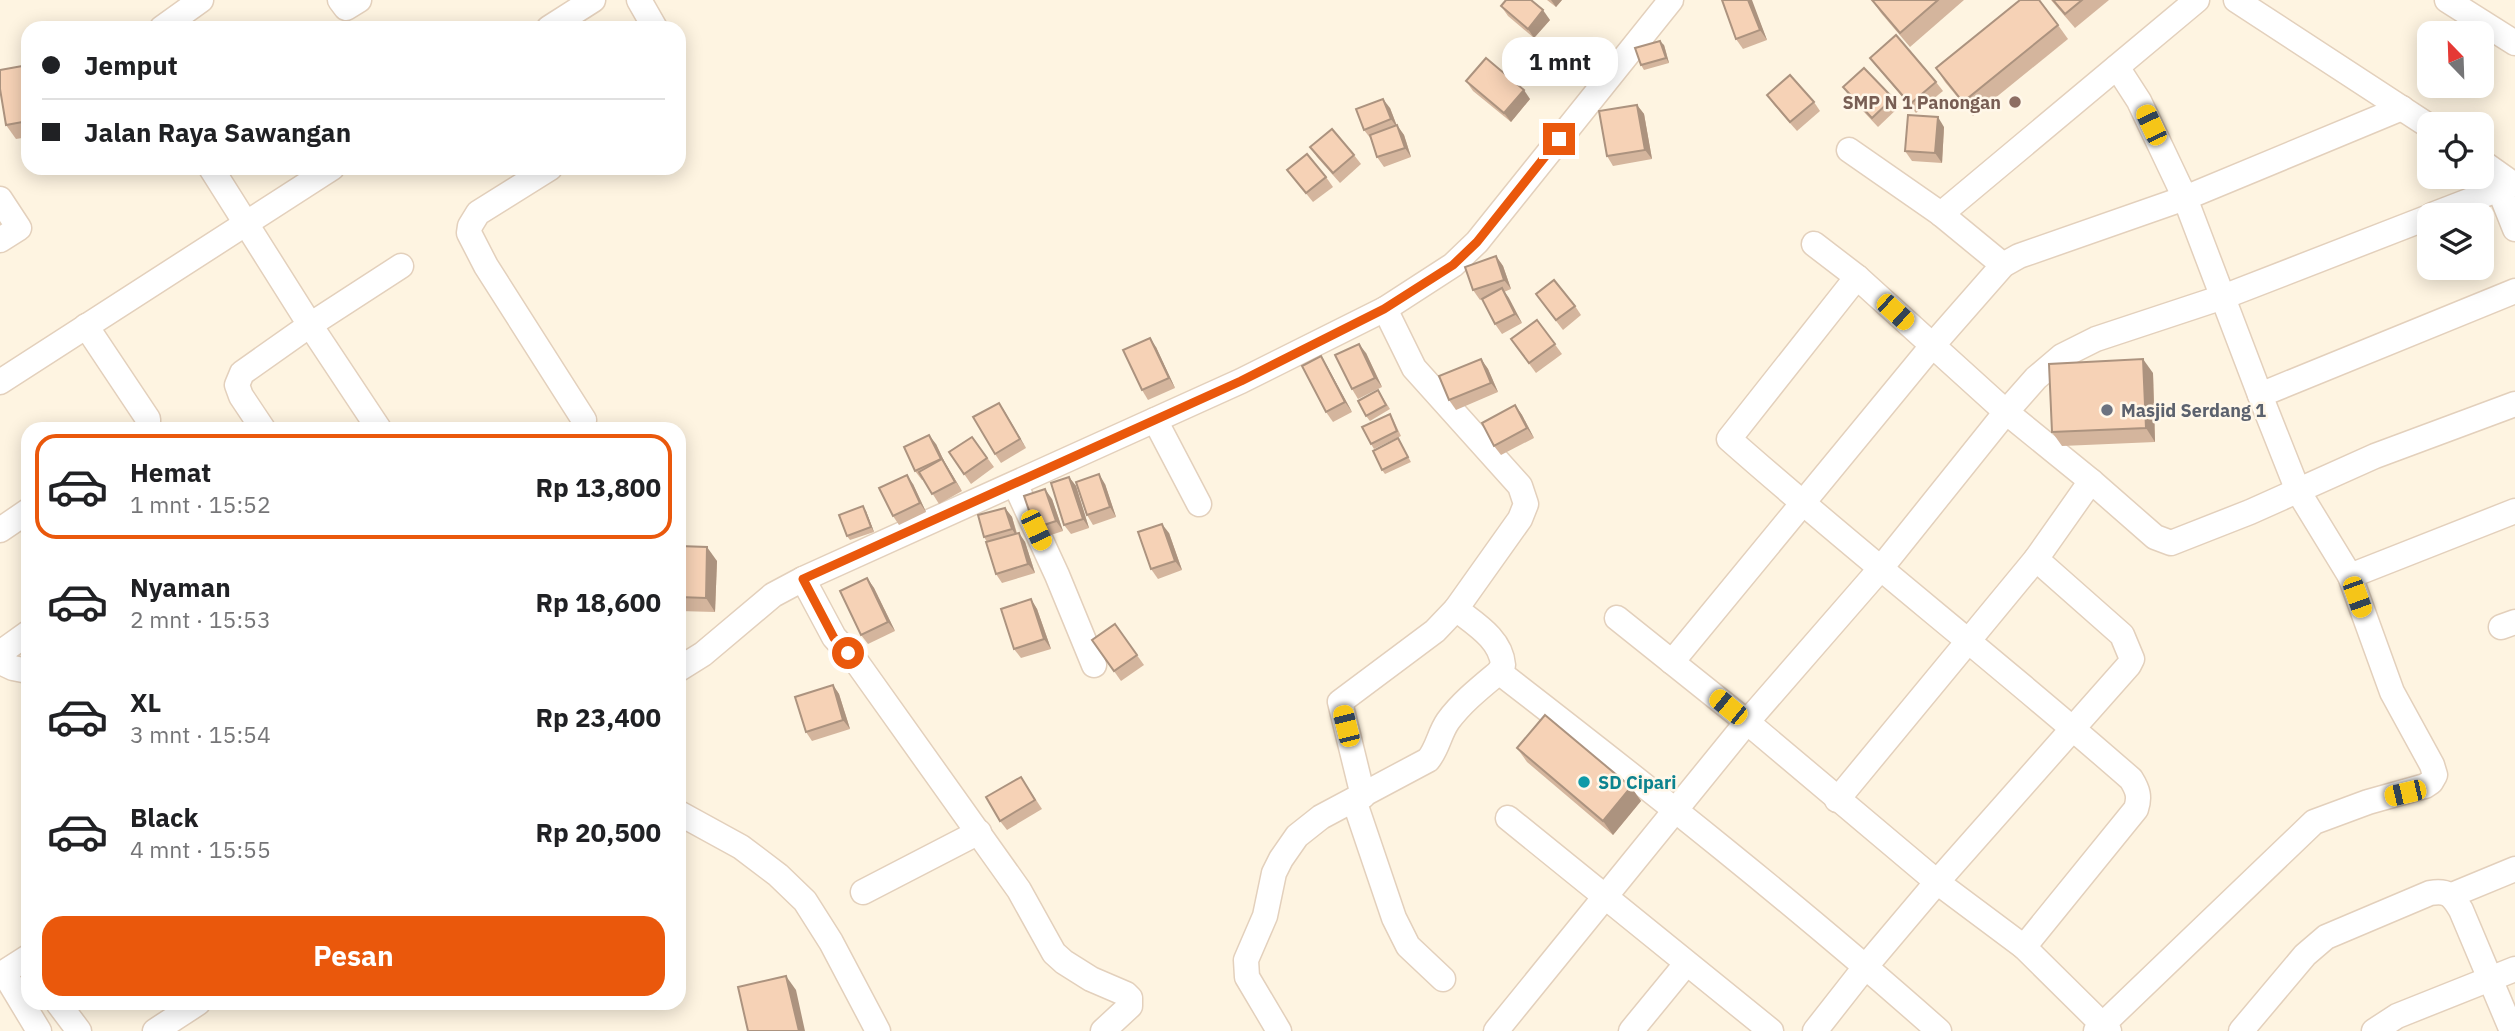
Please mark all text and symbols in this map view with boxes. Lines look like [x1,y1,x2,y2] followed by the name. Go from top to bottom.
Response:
[2417,21,2494,98] north arrow
[2417,21,2494,280] map controls
[1501,38,1617,86] callout: 1 mnt
[1529,46,1591,76] text: 1 mnt
[84,48,178,82] text: Jemput
[1842,91,2001,114] place label: SMP N 1 Panongan
[2007,94,2023,110] marker: SMP N 1 Panongan
[2133,102,2170,148] car
[2417,112,2494,189] button: locate
[84,115,351,149] text: Jalan Raya Sawangan
[1543,123,1575,155] route end
[2417,203,2494,280] button: layers
[1873,290,1918,334] car
[2121,399,2266,422] place label: Masjid Serdang 1
[2099,402,2115,418] marker: Masjid Serdang 1
[46,455,109,518] icon: car
[130,455,211,489] text: Hemat
[535,470,661,504] text: Rp 13,800
[130,489,271,519] text: 1 mnt · 15:52
[1018,507,1055,553] car
[46,570,109,633] icon: car
[130,570,231,604] text: Nyaman
[2340,574,2375,620] car
[535,585,661,619] text: Rp 18,600
[130,604,271,634] text: 2 mnt · 15:53
[832,637,864,669] route start
[46,685,109,748] icon: car
[130,685,161,719] text: XL
[1706,686,1751,728] car
[535,700,661,734] text: Rp 23,400
[1331,703,1362,749] car
[130,719,271,749] text: 3 mnt · 15:54
[1598,771,1677,794] place label: SD Cipari
[1576,774,1592,790] marker: SD Cipari
[2383,778,2428,808] car
[46,800,109,863] icon: car
[130,800,198,834] text: Black
[535,815,661,849] text: Rp 20,500
[130,834,271,864] text: 4 mnt · 15:55
[42,916,665,996] button: Pesan

